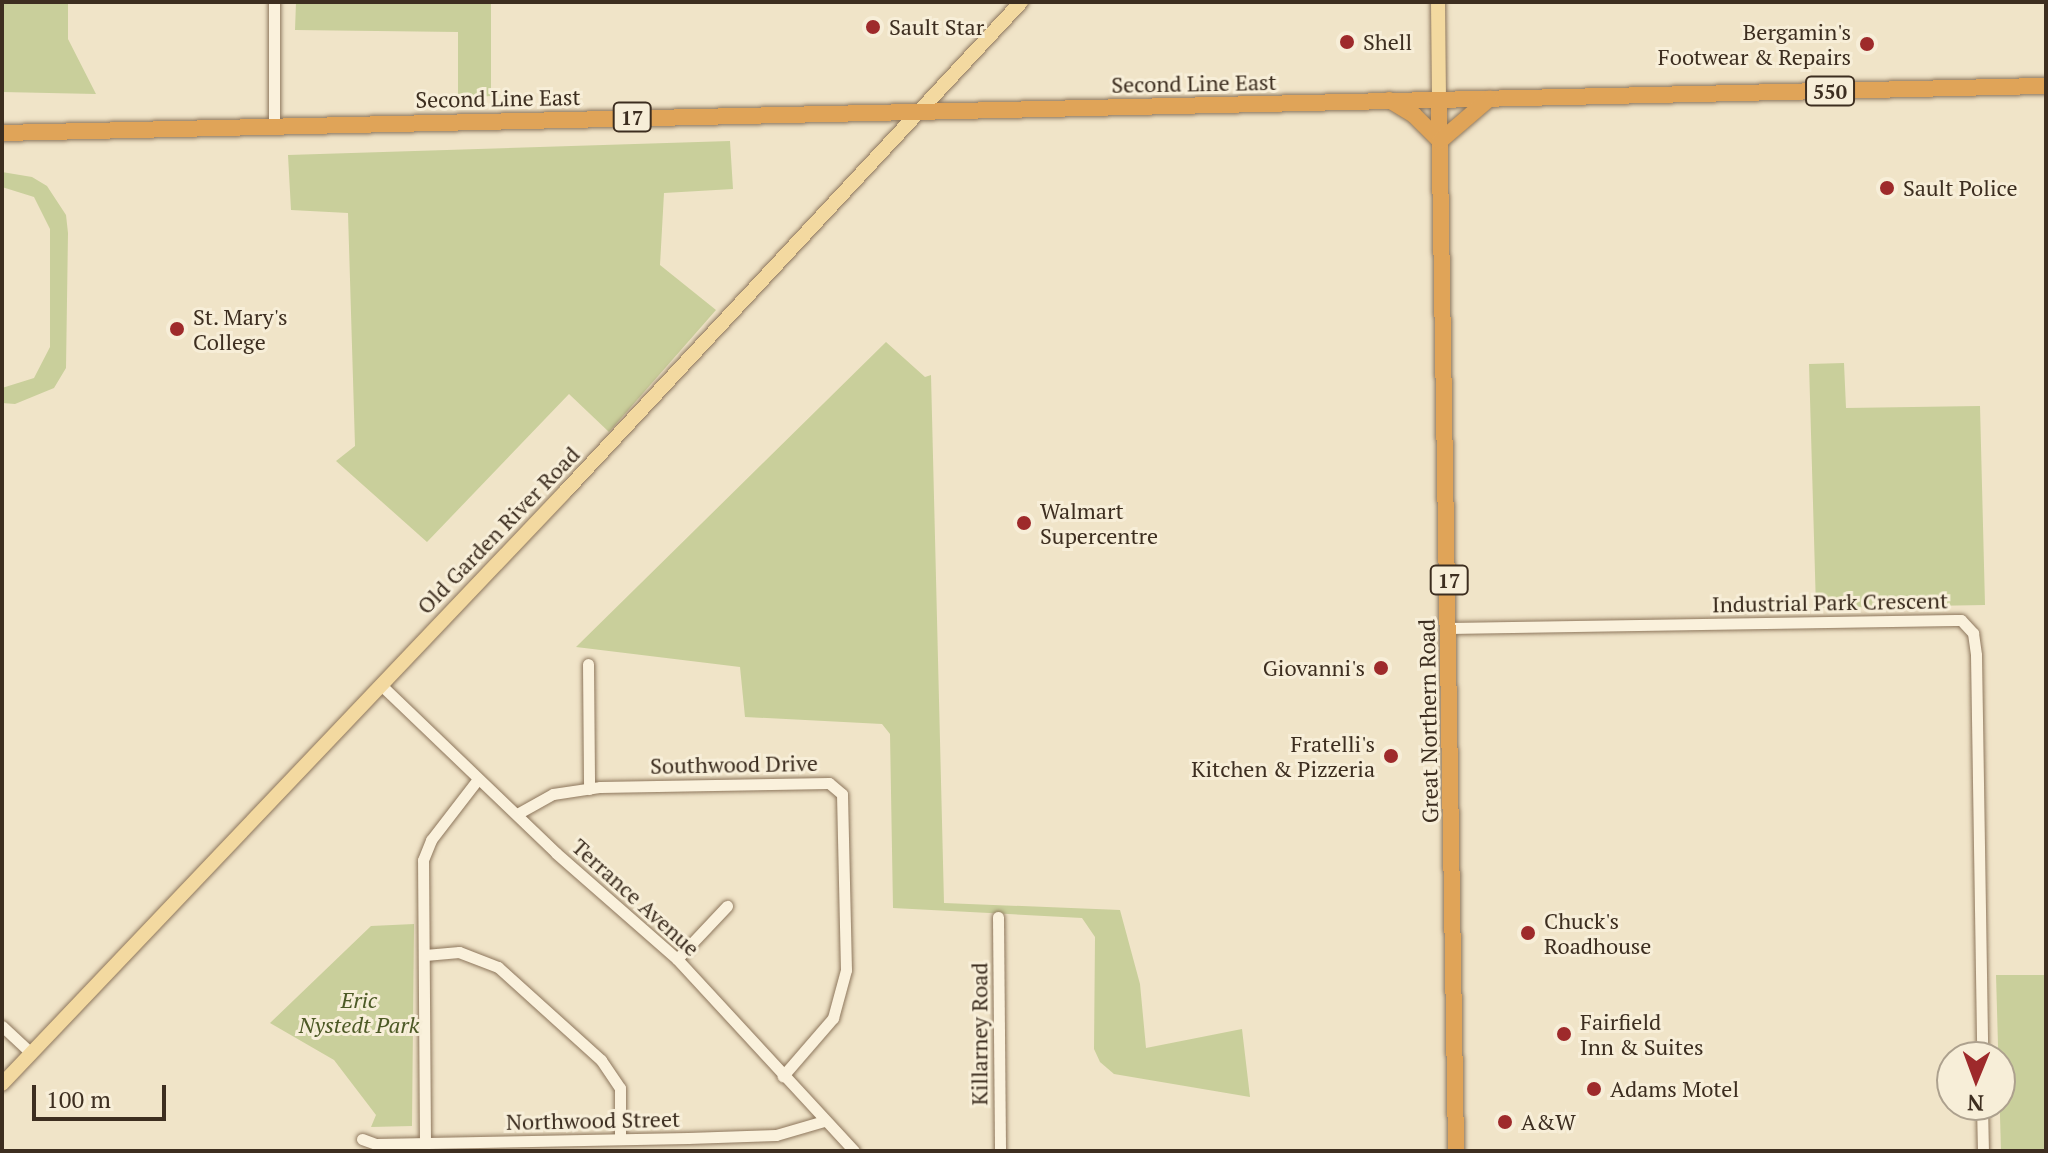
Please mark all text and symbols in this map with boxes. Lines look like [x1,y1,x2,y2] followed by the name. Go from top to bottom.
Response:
[889,14,984,40] place label: Sault Star
[864,18,882,36] marker: Sault Star
[1658,18,1851,70] place label: Bergamin's Footwear & Repairs
[1363,29,1412,55] place label: Shell
[1338,33,1356,51] marker: Shell
[1858,35,1876,53] marker: Bergamin's Footwear & Repairs
[1111,68,1277,98] street label: Second Line East
[1804,75,1856,107] road number: 550
[415,83,581,113] street label: Second Line East
[612,101,652,133] road number: 17
[1903,175,2017,201] place label: Sault Police
[1878,179,1896,197] marker: Sault Police
[193,303,288,354] place label: St. Mary's College
[168,320,186,338] marker: St. Mary's College
[411,441,585,619] street label: Old Garden River Road
[1040,497,1158,548] place label: Walmart Supercentre
[1015,514,1033,532] marker: Walmart Supercentre
[1429,564,1469,596] road number: 17
[1712,587,1948,617] street label: Industrial Park Crescent
[1413,619,1443,823] street label: Great Northern Road
[1263,655,1365,681] place label: Giovanni's
[1372,659,1390,677] marker: Giovanni's
[1191,730,1375,782] place label: Fratelli's Kitchen & Pizzeria
[1382,747,1400,765] marker: Fratelli's Kitchen & Pizzeria
[650,749,818,779] street label: Southwood Drive
[567,833,705,961] street label: Terrance Avenue
[1544,907,1651,958] place label: Chuck's Roadhouse
[1519,924,1537,942] marker: Chuck's Roadhouse
[966,963,992,1105] street label: Killarney Road
[299,986,419,1038] park label: Eric Nystedt Park
[1580,1008,1703,1060] place label: Fairfield Inn & Suites
[1555,1025,1573,1043] marker: Fairfield Inn & Suites
[1936,1041,2016,1121] north arrow
[36,1069,170,1119] scale bar
[1610,1076,1739,1102] place label: Adams Motel
[1585,1080,1603,1098] marker: Adams Motel
[46,1083,111,1115] text: 100 m
[1967,1089,1984,1118] text: N
[506,1105,680,1135] street label: Northwood Street
[1521,1109,1576,1135] place label: A&W
[1496,1113,1514,1131] marker: A&W

